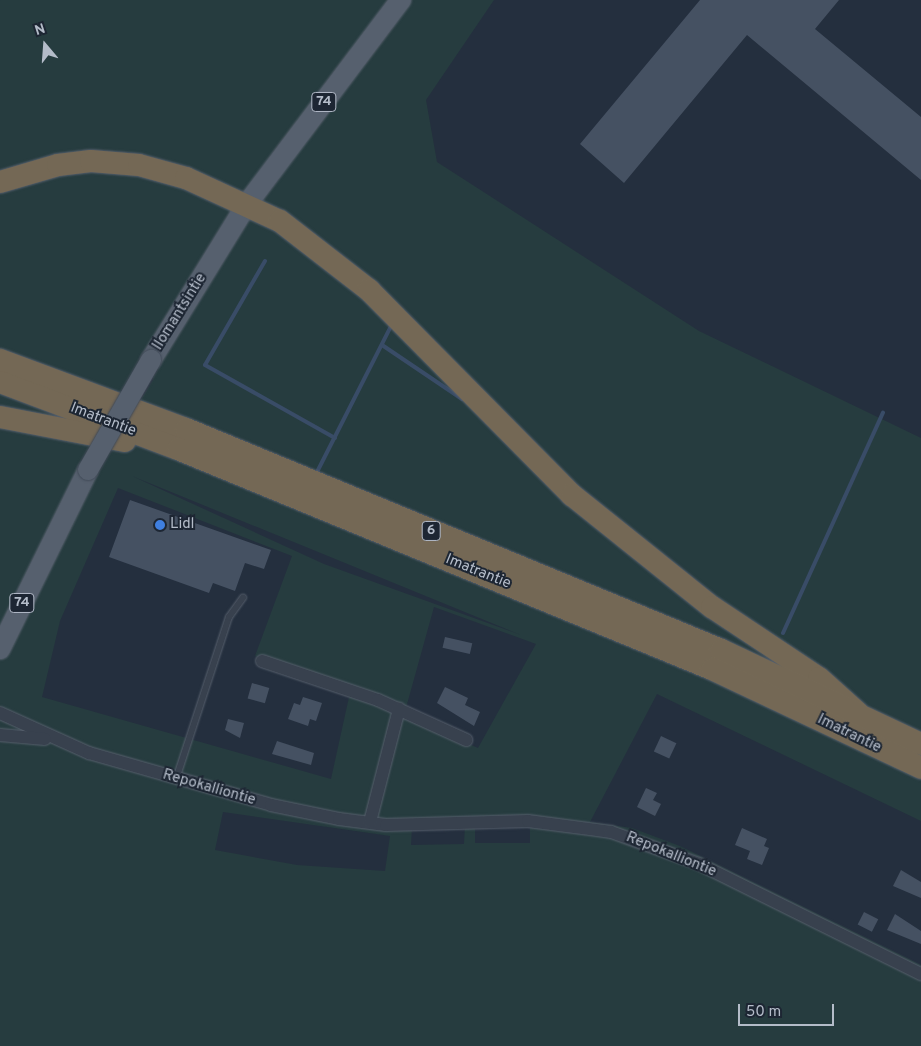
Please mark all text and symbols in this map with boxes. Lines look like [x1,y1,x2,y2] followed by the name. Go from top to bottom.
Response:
[20,20,70,70] north arrow
[33,21,48,40] text: N
[310,90,338,114] road number: 74
[149,270,211,354] street label: Ilomantsintie
[68,399,138,441] street label: Imatrantie
[170,516,195,534] place label: Lidl
[154,519,166,531] marker: Lidl
[421,520,441,542] road number: 6
[443,551,513,593] street label: Imatrantie
[8,592,36,614] road number: 74
[814,711,884,757] street label: Imatrantie
[160,766,258,810] street label: Repokalliontie
[623,829,719,881] street label: Repokalliontie
[741,994,837,1026] scale bar
[746,1003,781,1022] text: 50 m

